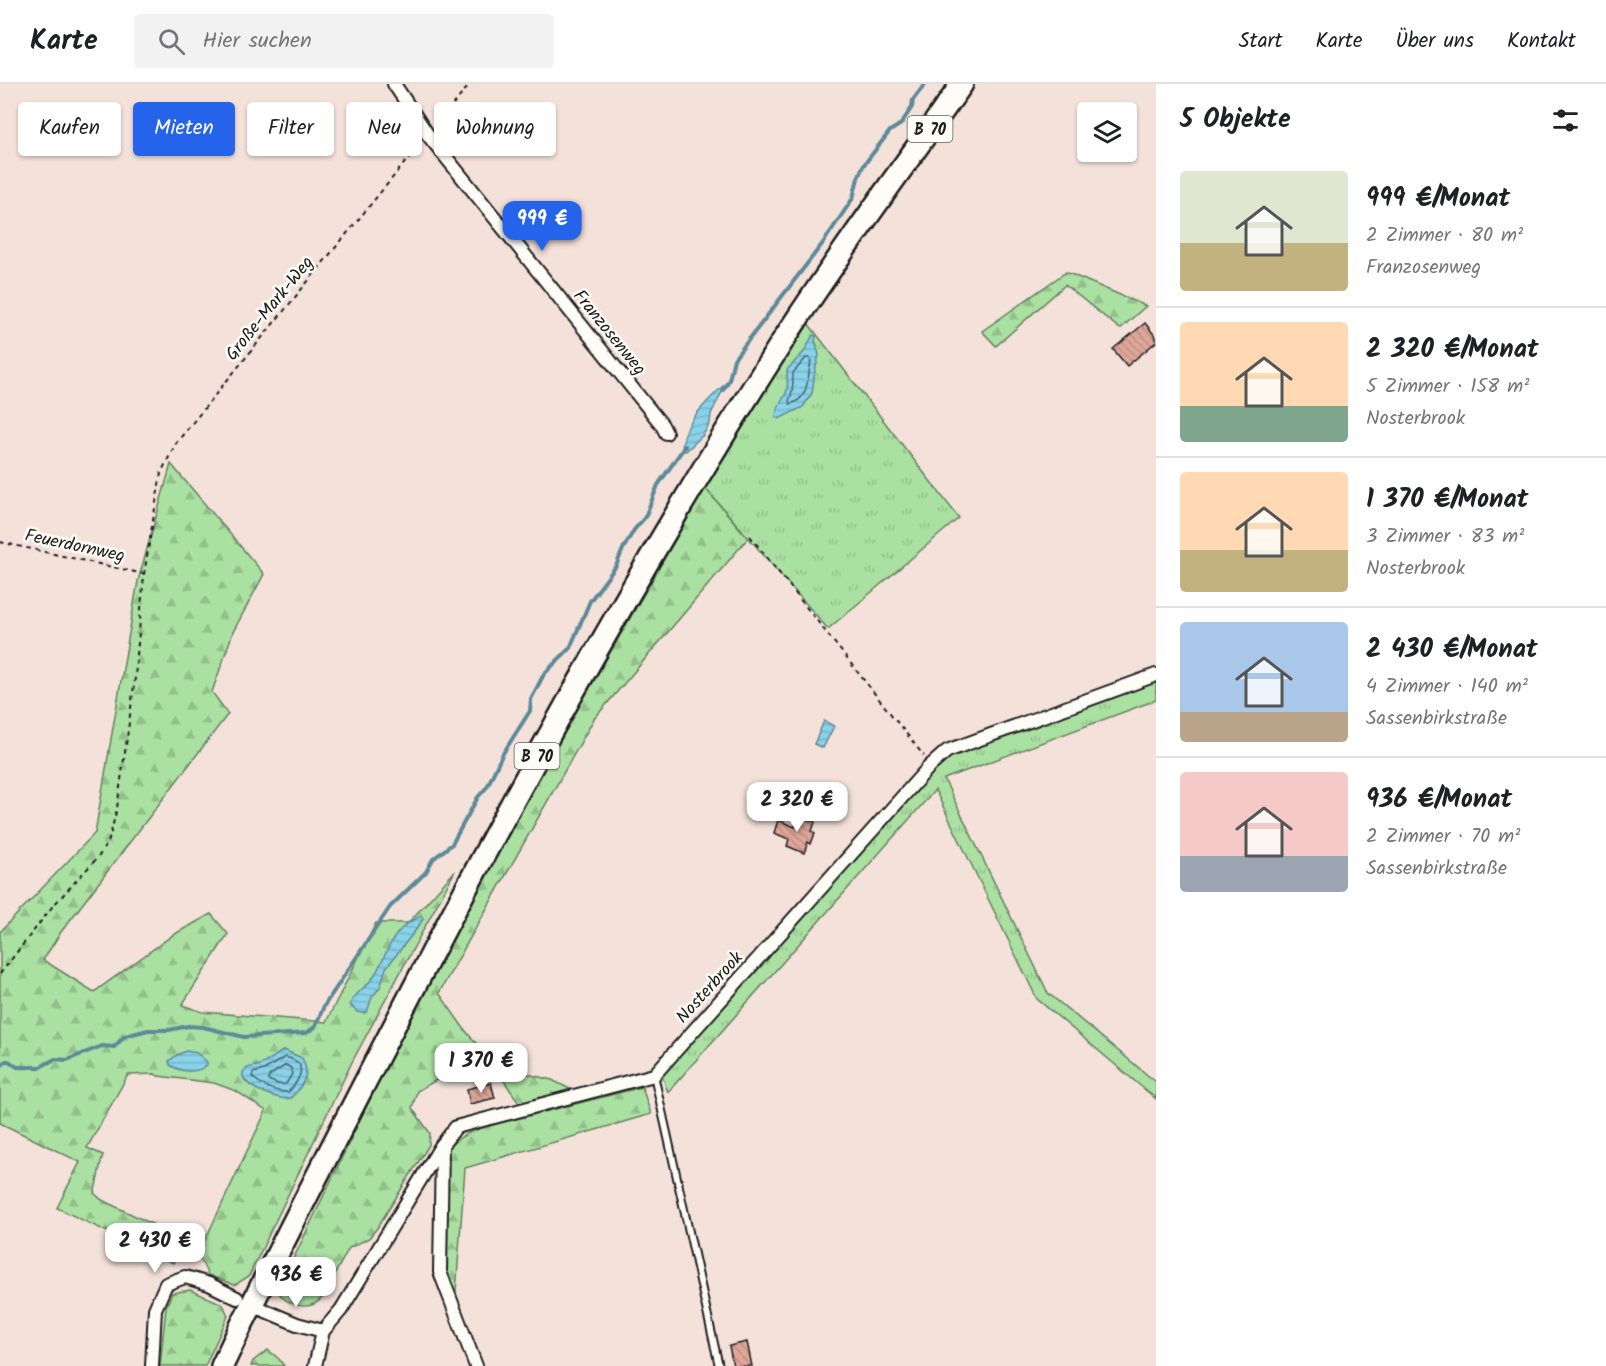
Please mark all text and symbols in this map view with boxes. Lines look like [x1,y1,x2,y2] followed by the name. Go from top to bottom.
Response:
[134,14,554,68] search box
[30,19,98,64] text: Karte
[203,24,312,59] text: Hier suchen
[155,25,188,58] icon: search
[1238,25,1283,58] text: Start
[1316,25,1362,58] text: Karte
[1395,25,1474,58] text: Über uns
[1507,25,1576,58] text: Kontakt
[1180,99,1291,141] text: 5 Objekte
[18,102,121,156] chip: Kaufen
[133,102,235,156] chip: Mieten
[247,102,334,156] chip: Filter
[346,102,422,156] chip: Neu
[434,102,556,156] chip: Wohnung
[1077,102,1137,162] map controls
[1077,102,1137,162] button: layers
[1549,104,1582,137] icon: filters
[908,116,952,142] road number: B 70
[1366,178,1510,220] text: 999 €/Monat
[1228,195,1300,267] icon: home
[500,201,584,252] pin: 999 €
[517,204,567,236] text: 999 €
[1366,220,1523,252] text: 2 Zimmer · 80 m²
[219,250,322,368] street label: Große-Mark-Weg
[1366,252,1481,284] text: Franzosenweg
[565,284,653,382] street label: Franzosenweg
[1366,329,1539,371] text: 2 320 €/Monat
[1228,346,1300,418] icon: home
[1366,371,1529,403] text: 5 Zimmer · 158 m²
[1366,403,1465,435] text: Nosterbrook
[1366,479,1528,521] text: 1 370 €/Monat
[1228,496,1300,568] icon: home
[1366,521,1524,553] text: 3 Zimmer · 83 m²
[22,522,127,571] street label: Feuerdornweg
[1366,553,1465,585] text: Nosterbrook
[1366,629,1538,671] text: 2 430 €/Monat
[1228,646,1300,718] icon: home
[1366,671,1528,703] text: 4 Zimmer · 140 m²
[1366,703,1507,735] text: Sassenbirkstraße
[514,743,560,769] road number: B 70
[1366,779,1512,821] text: 936 €/Monat
[742,782,852,833] pin: 2 320 €
[761,785,833,817] text: 2 320 €
[1228,796,1300,868] icon: home
[1366,821,1520,853] text: 2 Zimmer · 70 m²
[1366,853,1507,885] text: Sassenbirkstraße
[669,945,751,1031] street label: Nosterbrook
[426,1043,536,1094] pin: 1 370 €
[449,1046,513,1078] text: 1 370 €
[100,1223,210,1274] pin: 2 430 €
[119,1226,191,1258] text: 2 430 €
[254,1257,338,1308] pin: 936 €
[270,1260,322,1292] text: 936 €

